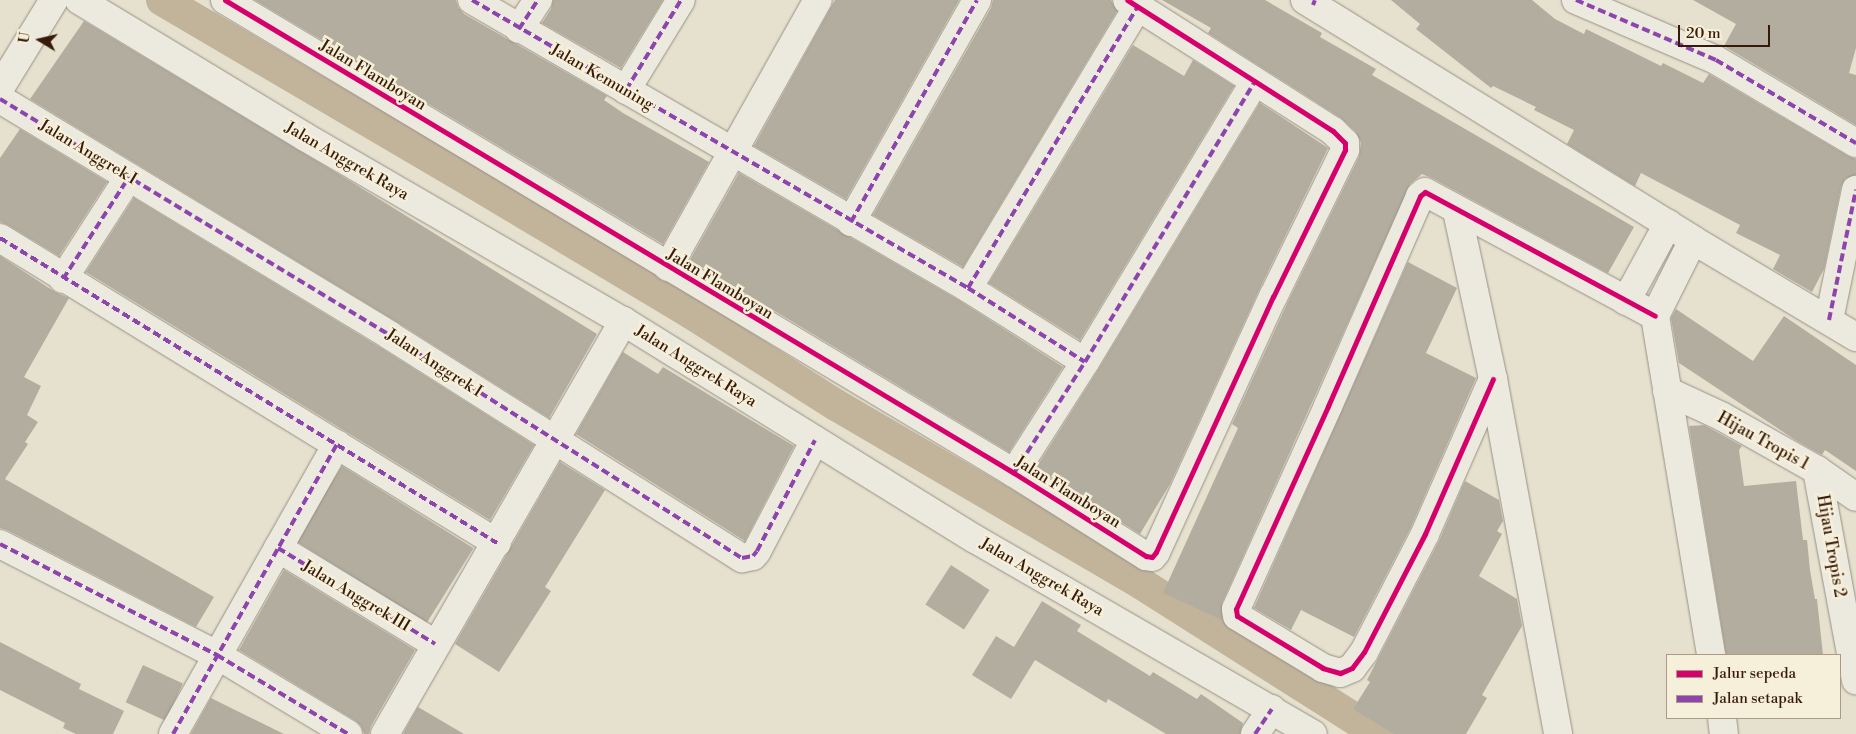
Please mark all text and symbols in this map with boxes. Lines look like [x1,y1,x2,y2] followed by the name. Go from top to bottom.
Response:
[15,15,65,65] north arrow
[1681,15,1774,47] scale bar
[1686,24,1721,43] text: 20 m
[15,31,35,44] text: U
[316,36,430,114] street label: Jalan Flamboyan
[547,40,657,114] street label: Jalan Kemuning
[36,115,140,189] street label: Jalan Anggrek I
[282,118,412,204] street label: Jalan Anggrek Raya
[663,245,777,323] street label: Jalan Flamboyan
[632,321,760,411] street label: Jalan Anggrek Raya
[382,325,486,401] street label: Jalan Anggrek I
[1714,408,1812,474] street label: Hijau Tropis 1
[1012,452,1124,532] street label: Jalan Flamboyan
[1813,493,1849,599] street label: Hijau Tropis 2
[977,534,1107,620] street label: Jalan Anggrek Raya
[298,556,414,636] street label: Jalan Anggrek III
[1666,654,1841,719] legend
[1713,664,1796,683] text: Jalur sepeda
[1713,689,1802,708] text: Jalan setapak

